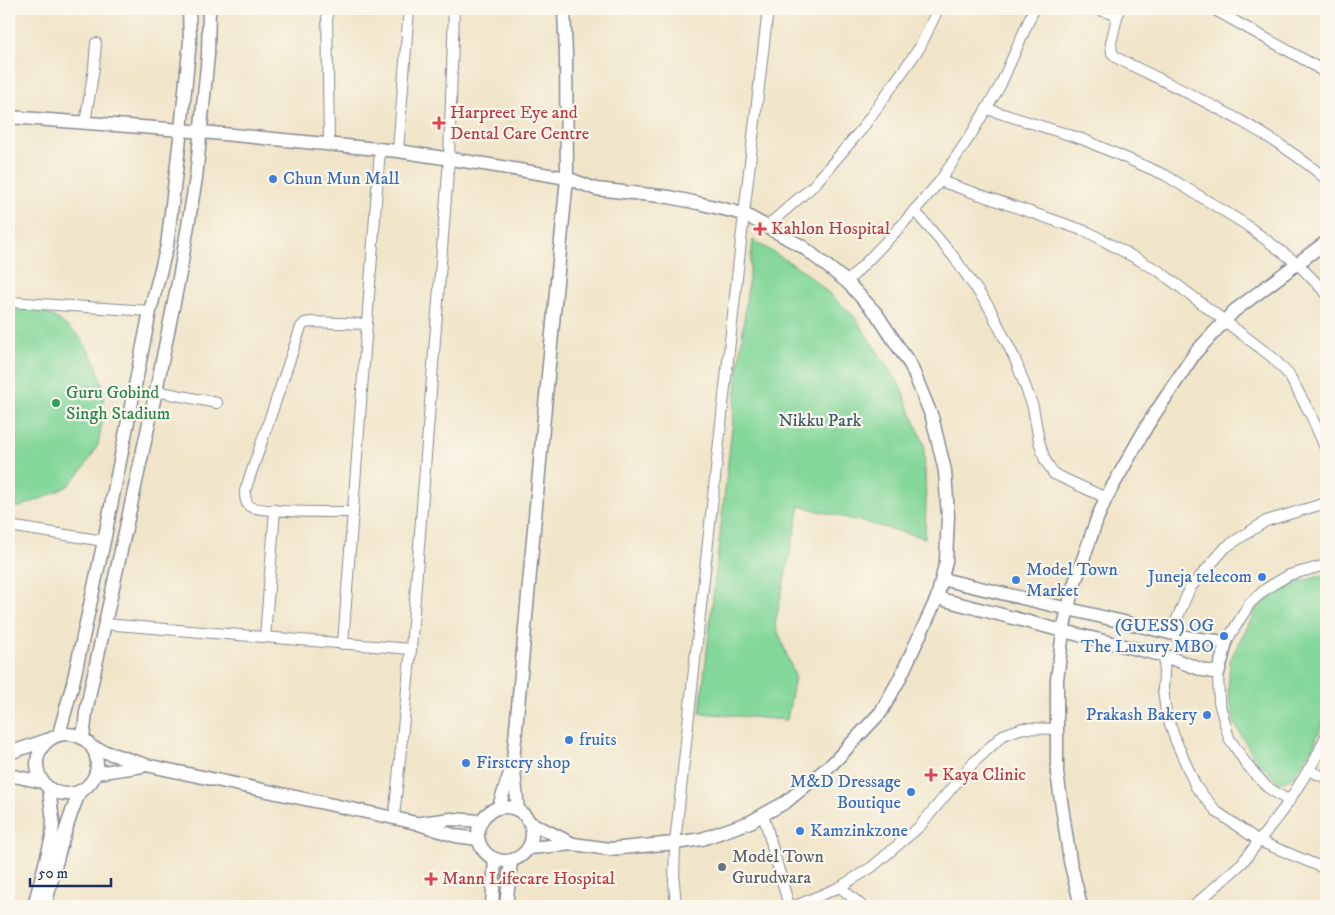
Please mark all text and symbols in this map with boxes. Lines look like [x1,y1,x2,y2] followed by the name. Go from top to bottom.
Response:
[450,102,589,145] place label: Harpreet Eye and Dental Care Centre
[432,116,446,130] marker: Harpreet Eye and Dental Care Centre
[283,168,400,190] place label: Chun Mun Mall
[267,173,279,185] marker: Chun Mun Mall
[771,218,891,240] place label: Kahlon Hospital
[753,222,767,236] marker: Kahlon Hospital
[66,382,170,425] place label: Guru Gobind Singh Stadium
[50,397,62,409] marker: Guru Gobind Singh Stadium
[779,410,862,432] park label: Nikku Park
[1026,559,1119,602] place label: Model Town Market
[1146,566,1252,588] place label: Juneja telecom
[1256,571,1268,583] marker: Juneja telecom
[1010,574,1022,586] marker: Model Town Market
[1081,615,1214,658] place label: (GUESS) OG The Luxury MBO
[1218,630,1230,642] marker: (GUESS) OG The Luxury MBO
[1086,704,1197,726] place label: Prakash Bakery
[1201,709,1213,721] marker: Prakash Bakery
[579,729,616,751] place label: fruits
[563,734,575,746] marker: fruits
[476,752,570,774] place label: Firstcry shop
[460,757,472,769] marker: Firstcry shop
[942,764,1026,786] place label: Kaya Clinic
[924,768,938,782] marker: Kaya Clinic
[790,771,901,814] place label: M&D Dressage Boutique
[905,786,917,798] marker: M&D Dressage Boutique
[810,820,908,842] place label: Kamzinkzone
[794,825,806,837] marker: Kamzinkzone
[732,846,825,889] place label: Model Town Gurudwara
[30,855,111,887] scale bar
[716,861,728,873] marker: Model Town Gurudwara
[38,864,68,883] text: 50 m
[442,868,616,890] place label: Mann Lifecare Hospital
[424,872,438,886] marker: Mann Lifecare Hospital

